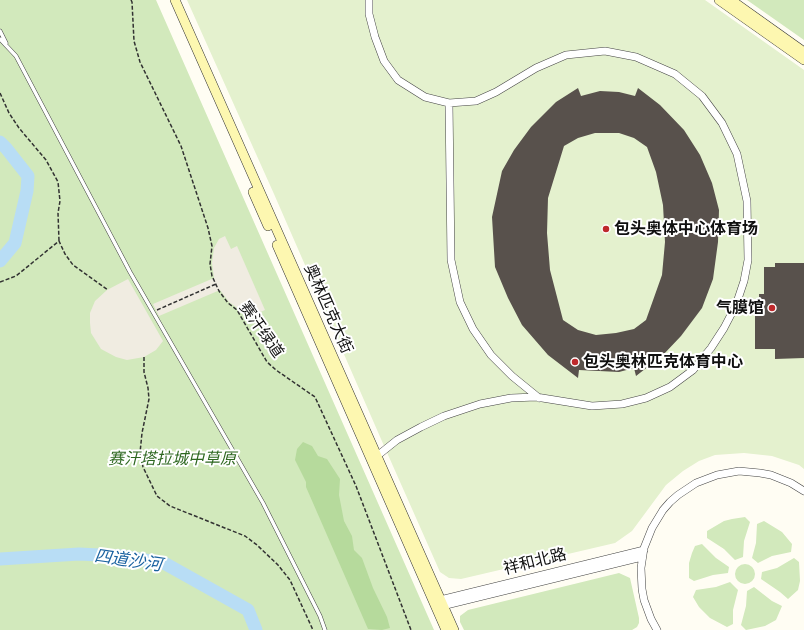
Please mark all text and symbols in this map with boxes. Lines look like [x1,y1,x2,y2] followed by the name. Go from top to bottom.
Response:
[614,219,758,239] place label: 包头奥体中心体育场
[601,224,611,234] marker: 包头奥体中心体育场
[300,261,356,357] street label: 奥林匹克大街
[235,298,287,362] street label: 赛汗绿道
[716,298,764,318] place label: 气膜馆
[767,303,777,313] marker: 气膜馆
[583,352,743,372] place label: 包头奥林匹克体育中心
[570,357,580,367] marker: 包头奥林匹克体育中心
[108,449,236,469] park label: 赛汗塔拉城中草原
[502,545,568,579] street label: 祥和北路
[93,546,163,576] water label: 四道沙河

